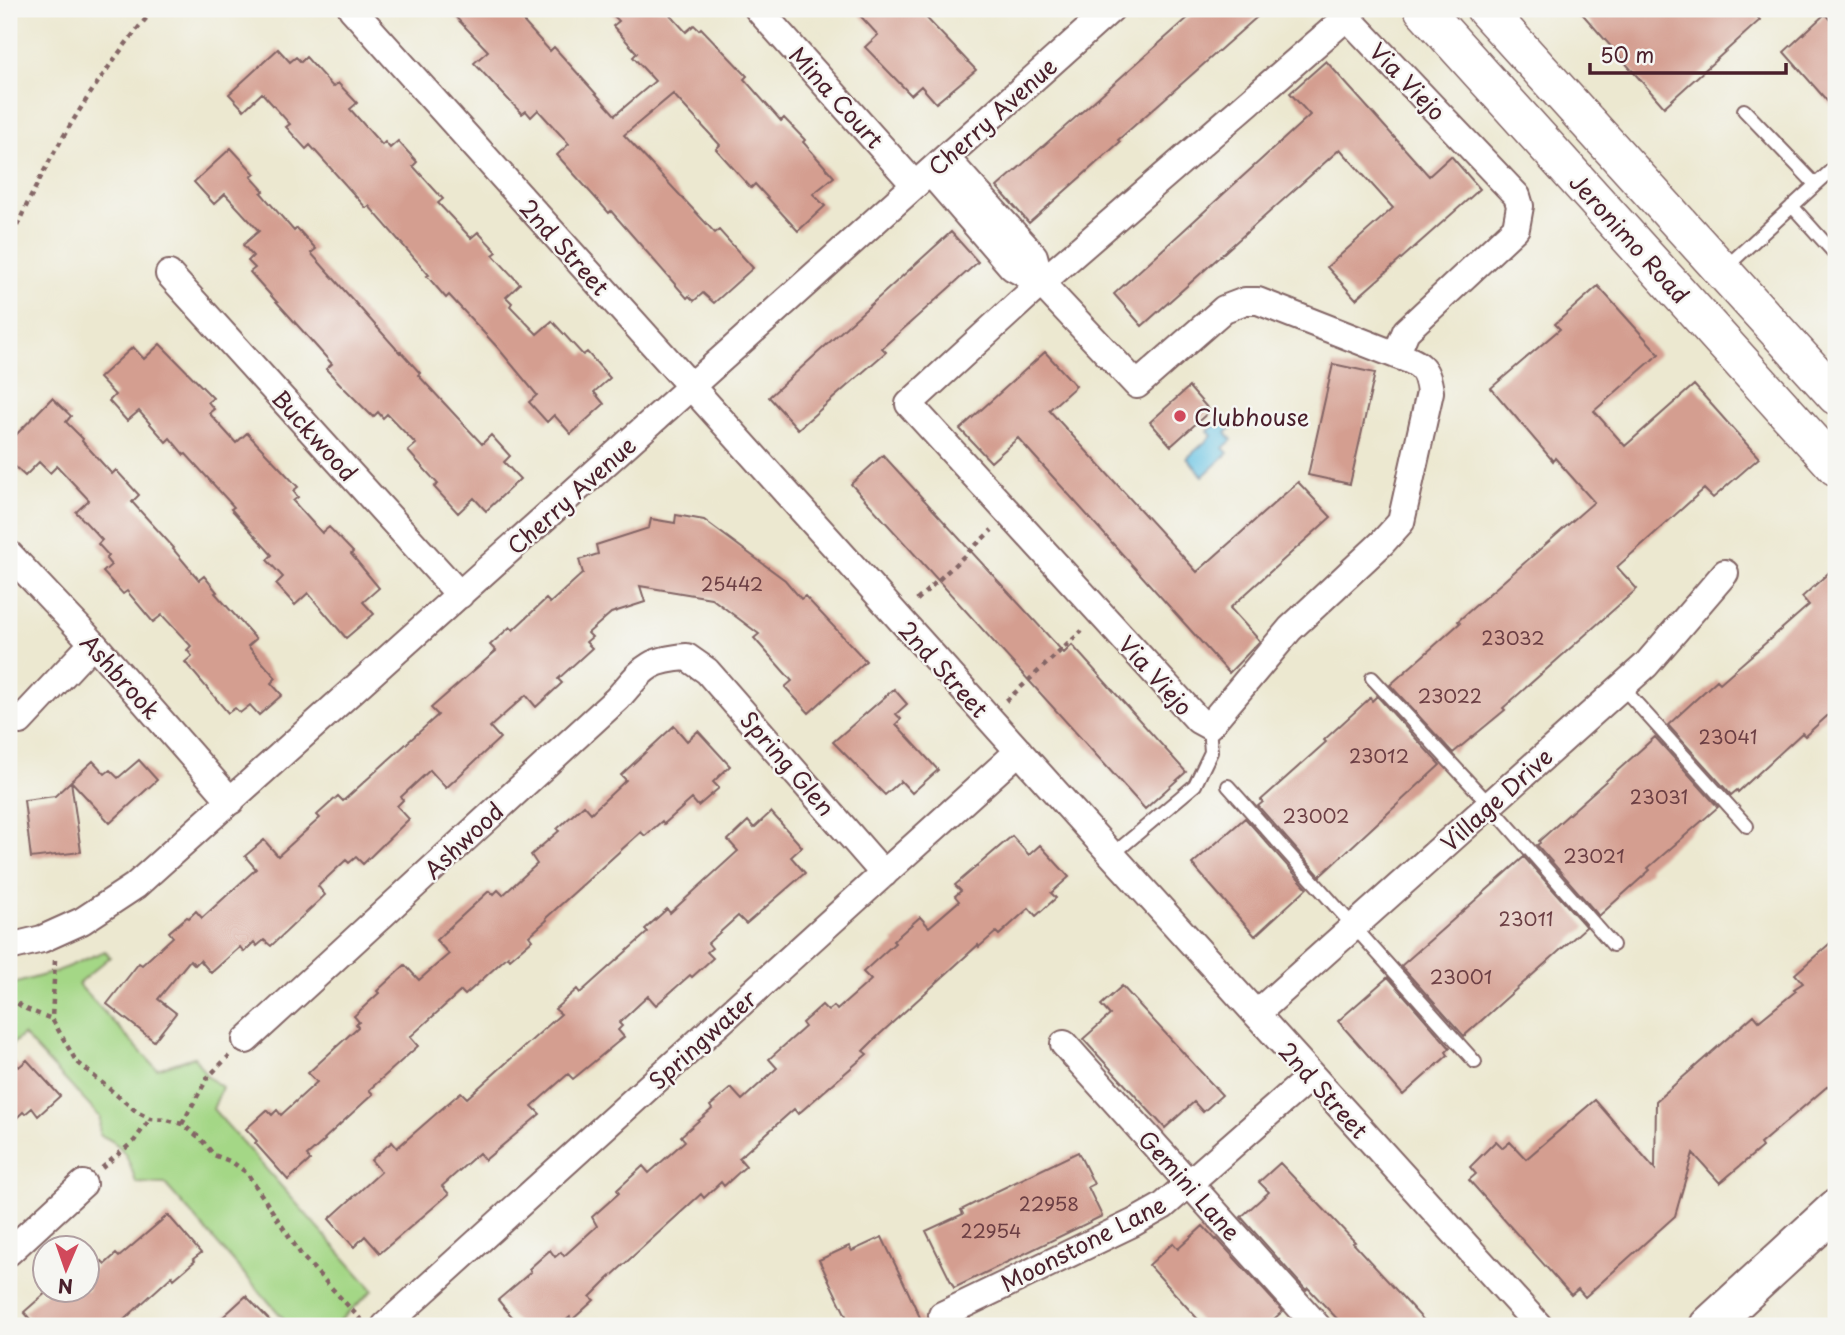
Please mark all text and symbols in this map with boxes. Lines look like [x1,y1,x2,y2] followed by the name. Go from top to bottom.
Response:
[1590,32,1786,76] scale bar
[1362,34,1454,128] street label: Via Viejo
[782,38,892,156] street label: Mina Court
[1600,38,1654,70] text: 50 m
[920,48,1064,184] street label: Cherry Avenue
[1562,165,1698,311] street label: Jeronimo Road
[512,191,618,303] street label: 2nd Street
[264,381,366,489] street label: Buckwood
[1194,399,1309,434] place label: Clubhouse
[1172,408,1188,424] marker: Clubhouse
[499,427,643,563] street label: Cherry Avenue
[701,569,763,597] house number: 25442
[891,613,997,725] street label: 2nd Street
[1481,623,1545,651] house number: 23032
[73,625,169,727] street label: Ashbrook
[1111,627,1201,723] street label: Via Viejo
[1418,681,1482,709] house number: 23022
[732,703,844,823] street label: Spring Glen
[1699,722,1757,750] house number: 23041
[1432,739,1560,859] street label: Village Drive
[1349,741,1409,769] house number: 23012
[1630,782,1688,810] house number: 23031
[415,794,511,886] street label: Ashwood
[1283,801,1349,829] house number: 23002
[1563,841,1625,869] house number: 23021
[1499,904,1553,932] house number: 23011
[1430,962,1492,990] house number: 23001
[640,981,764,1097] street label: Springwater
[1271,1034,1377,1146] street label: 2nd Street
[1131,1122,1249,1248] street label: Gemini Lane
[994,1186,1172,1300] street label: Moonstone Lane
[1019,1189,1079,1217] house number: 22958
[961,1216,1021,1244] house number: 22954
[32,1234,102,1304] north arrow
[57,1273,73,1301] text: N

